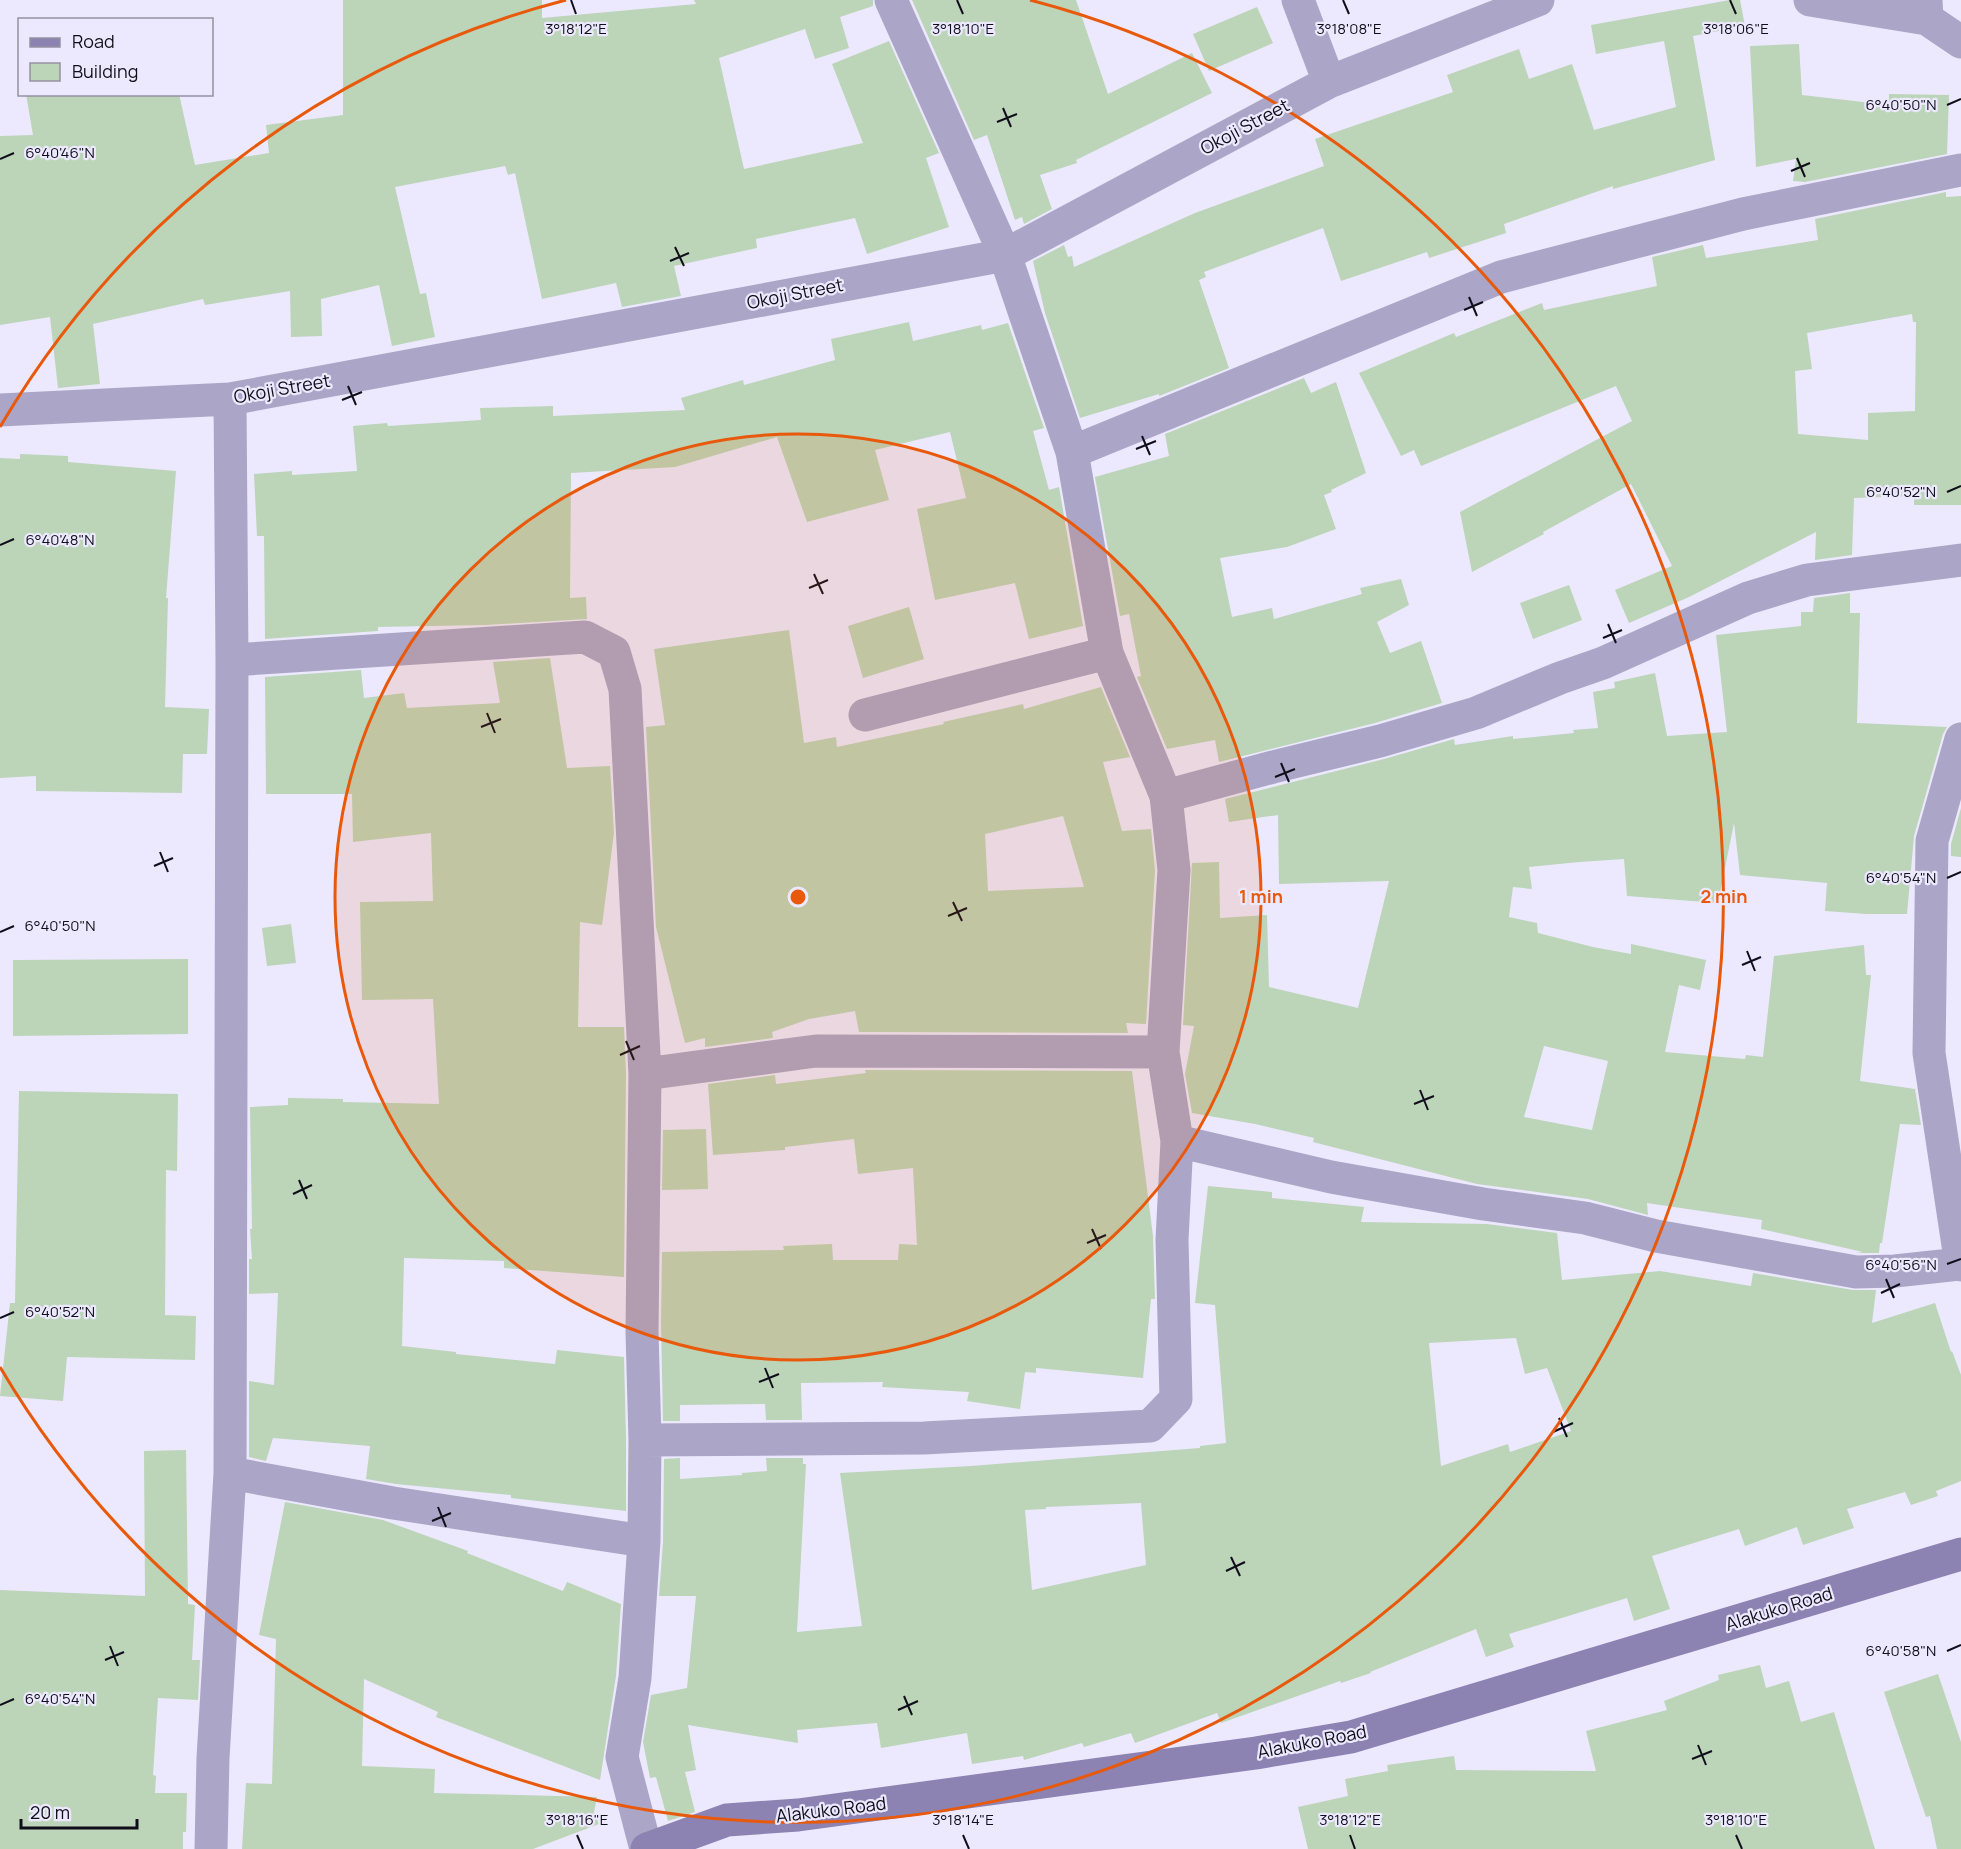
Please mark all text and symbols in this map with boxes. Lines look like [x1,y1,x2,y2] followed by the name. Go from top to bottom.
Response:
[18,18,213,96] legend
[545,18,607,39] text: 3°18'12"E
[932,18,994,39] text: 3°18'10"E
[1316,18,1382,39] text: 3°18'08"E
[1703,18,1769,39] text: 3°18'06"E
[72,29,115,53] text: Road
[72,59,138,83] text: Building
[1196,93,1293,160] street label: Okoji Street
[1865,94,1937,115] text: 6°40'50"N
[25,142,95,163] text: 6°40'46"N
[745,272,845,314] street label: Okoji Street
[232,368,332,408] street label: Okoji Street
[1866,481,1936,502] text: 6°40'52"N
[25,529,95,550] text: 6°40'48"N
[1866,867,1936,888] text: 6°40'54"N
[1239,884,1283,908] text: 1 min
[1701,884,1747,908] text: 2 min
[788,887,808,907] centre of rings
[24,915,96,936] text: 6°40'50"N
[1865,1254,1937,1275] text: 6°40'56"N
[25,1301,95,1322] text: 6°40'52"N
[1722,1580,1835,1636] street label: Alakuko Road
[1866,1640,1936,1661] text: 6°40'58"N
[25,1688,95,1709] text: 6°40'54"N
[1255,1719,1369,1763] street label: Alakuko Road
[774,1790,887,1828] street label: Alakuko Road
[21,1792,136,1830] scale bar
[30,1800,70,1824] text: 20 m
[546,1809,608,1830] text: 3°18'16"E
[932,1809,994,1830] text: 3°18'14"E
[1319,1809,1381,1830] text: 3°18'12"E
[1705,1809,1767,1830] text: 3°18'10"E

